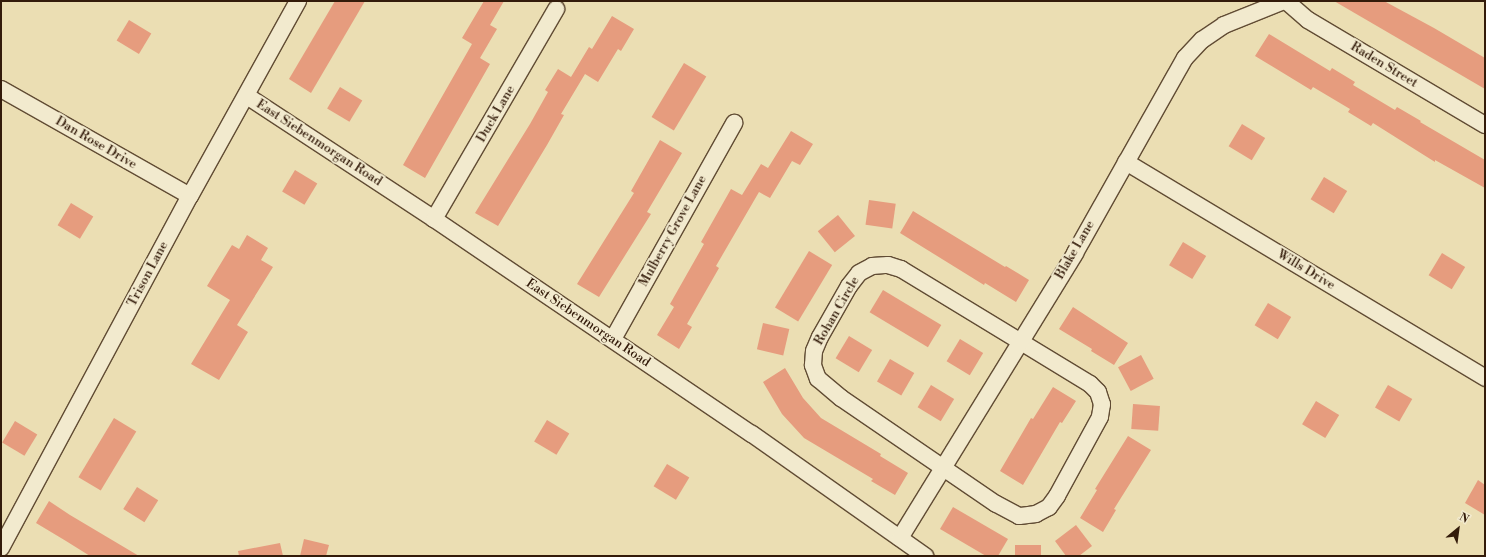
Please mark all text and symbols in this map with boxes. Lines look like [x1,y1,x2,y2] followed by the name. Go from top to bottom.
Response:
[1348,39,1420,91] street label: Raden Street
[473,83,519,145] street label: Duck Lane
[253,96,385,190] street label: East Siebenmorgan Road
[53,113,139,173] street label: Dan Rose Drive
[636,173,710,289] street label: Mulberry Grove Lane
[1052,218,1098,282] street label: Blake Lane
[124,239,172,309] street label: Trison Lane
[1274,247,1338,293] street label: Wills Drive
[811,274,863,348] street label: Rohan Circle
[523,275,653,371] street label: East Siebenmorgan Road
[1438,509,1478,549] north arrow
[1457,510,1471,527] text: N

